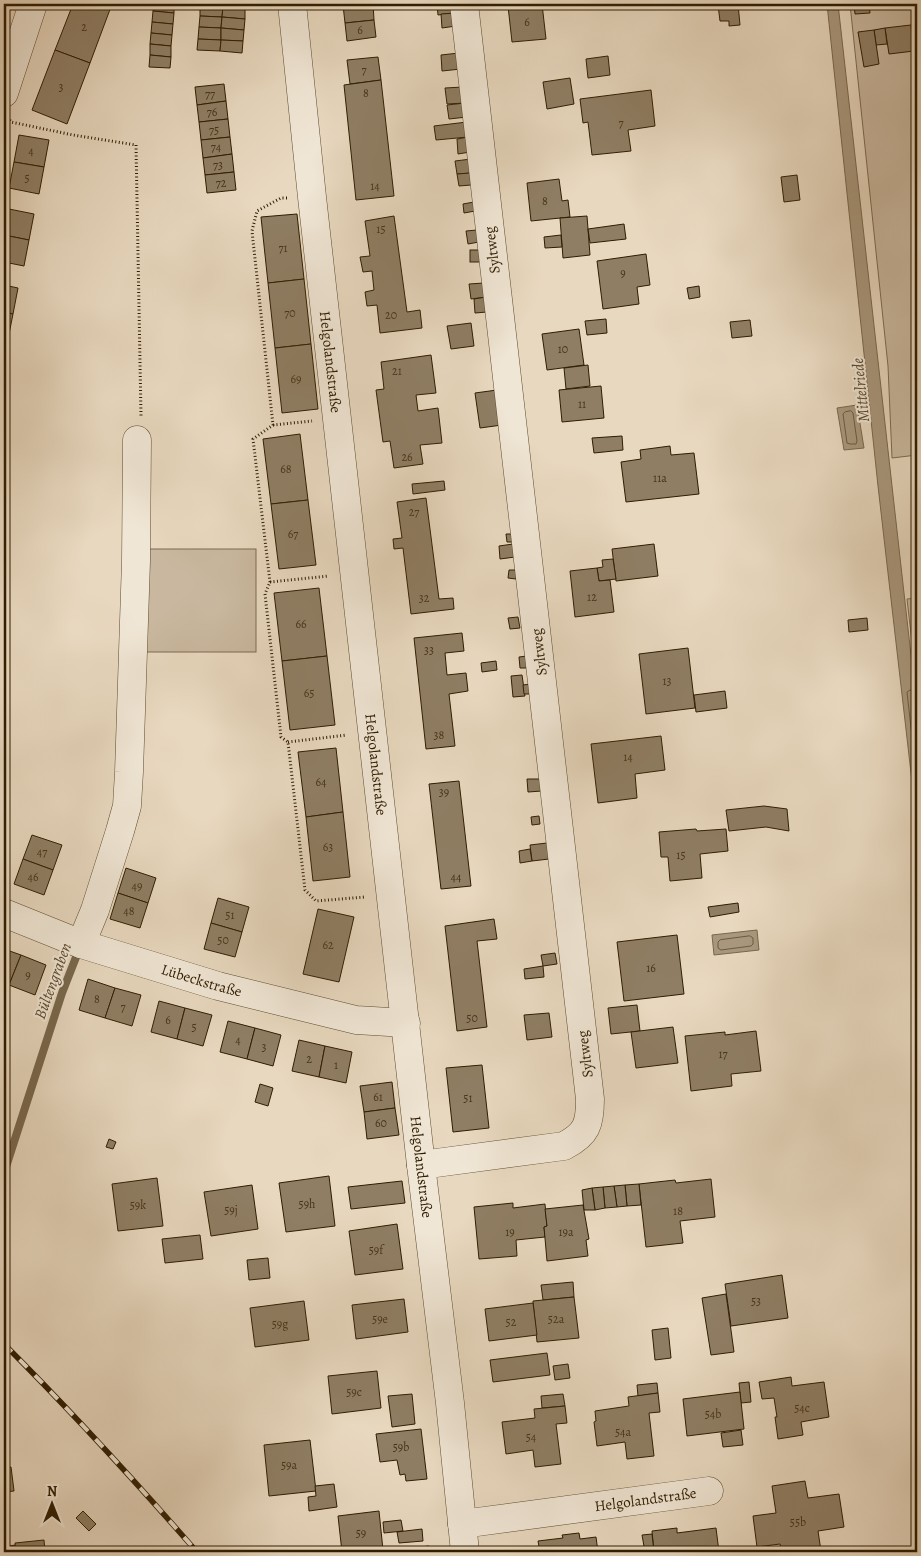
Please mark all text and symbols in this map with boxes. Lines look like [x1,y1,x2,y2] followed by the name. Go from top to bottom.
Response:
[524,14,530,30] house number: 6
[81,19,87,35] house number: 2
[357,22,363,38] house number: 6
[361,62,367,78] house number: 7
[59,79,64,95] house number: 3
[363,85,369,101] house number: 8
[205,86,216,102] house number: 77
[207,104,218,120] house number: 76
[618,115,624,131] house number: 7
[209,122,219,138] house number: 75
[211,139,222,155] house number: 74
[28,143,34,159] house number: 4
[213,157,223,173] house number: 73
[24,170,30,186] house number: 5
[216,175,227,191] house number: 72
[370,178,380,194] house number: 14
[542,193,548,209] house number: 8
[376,221,386,237] house number: 15
[479,225,505,275] street label: Syltweg
[278,240,288,256] house number: 71
[620,265,626,281] house number: 9
[284,305,296,321] house number: 70
[385,307,397,323] house number: 20
[315,310,346,414] street label: Helgolandstraße
[558,341,568,357] house number: 10
[847,357,875,423] water label: Mittelriede
[392,363,402,379] house number: 21
[290,371,302,387] house number: 69
[578,396,586,412] house number: 11
[401,449,413,465] house number: 26
[280,461,292,477] house number: 68
[653,470,667,486] house number: 11a
[409,504,420,520] house number: 27
[288,526,299,542] house number: 67
[587,589,597,605] house number: 12
[419,590,430,606] house number: 32
[295,616,307,632] house number: 66
[526,627,552,677] street label: Syltweg
[424,642,434,658] house number: 33
[662,673,672,689] house number: 13
[304,685,314,701] house number: 65
[360,712,392,817] street label: Helgolandstraße
[434,727,445,743] house number: 38
[623,749,633,765] house number: 14
[316,774,327,790] house number: 64
[439,784,449,800] house number: 39
[323,839,333,855] house number: 63
[37,844,48,860] house number: 47
[676,847,686,863] house number: 15
[28,869,39,885] house number: 46
[451,869,462,885] house number: 44
[132,878,142,894] house number: 49
[123,903,135,919] house number: 48
[225,907,235,923] house number: 51
[217,932,229,948] house number: 50
[322,937,334,953] house number: 62
[29,940,77,1022] water label: Bültengraben
[159,959,244,1002] street label: Lübeckstraße
[646,960,656,976] house number: 16
[25,967,31,983] house number: 9
[94,991,100,1007] house number: 8
[120,999,126,1015] house number: 7
[466,1010,478,1026] house number: 50
[165,1012,171,1028] house number: 6
[191,1019,197,1035] house number: 5
[572,1029,598,1079] street label: Syltweg
[235,1032,241,1048] house number: 4
[262,1039,267,1055] house number: 3
[718,1046,729,1062] house number: 17
[306,1051,312,1067] house number: 2
[334,1057,338,1073] house number: 1
[373,1089,383,1105] house number: 61
[463,1090,473,1106] house number: 51
[375,1115,387,1131] house number: 60
[406,1115,437,1219] street label: Helgolandstraße
[298,1196,316,1212] house number: 59h
[130,1197,146,1213] house number: 59k
[224,1202,238,1218] house number: 59j
[673,1203,683,1219] house number: 18
[505,1224,515,1240] house number: 19
[558,1224,574,1240] house number: 19a
[369,1242,385,1258] house number: 59f
[751,1293,761,1309] house number: 53
[372,1311,388,1327] house number: 59e
[548,1311,565,1327] house number: 52a
[506,1314,517,1330] house number: 52
[272,1316,288,1332] house number: 59g
[346,1384,362,1400] house number: 59c
[794,1400,810,1416] house number: 54c
[705,1406,721,1422] house number: 54b
[615,1424,631,1440] house number: 54a
[526,1429,537,1445] house number: 54
[393,1439,409,1455] house number: 59b
[281,1457,298,1473] house number: 59a
[28,1478,78,1528] north arrow
[47,1482,57,1501] text: N
[593,1483,698,1516] street label: Helgolandstraße
[790,1514,806,1530] house number: 55b
[356,1525,366,1541] house number: 59

